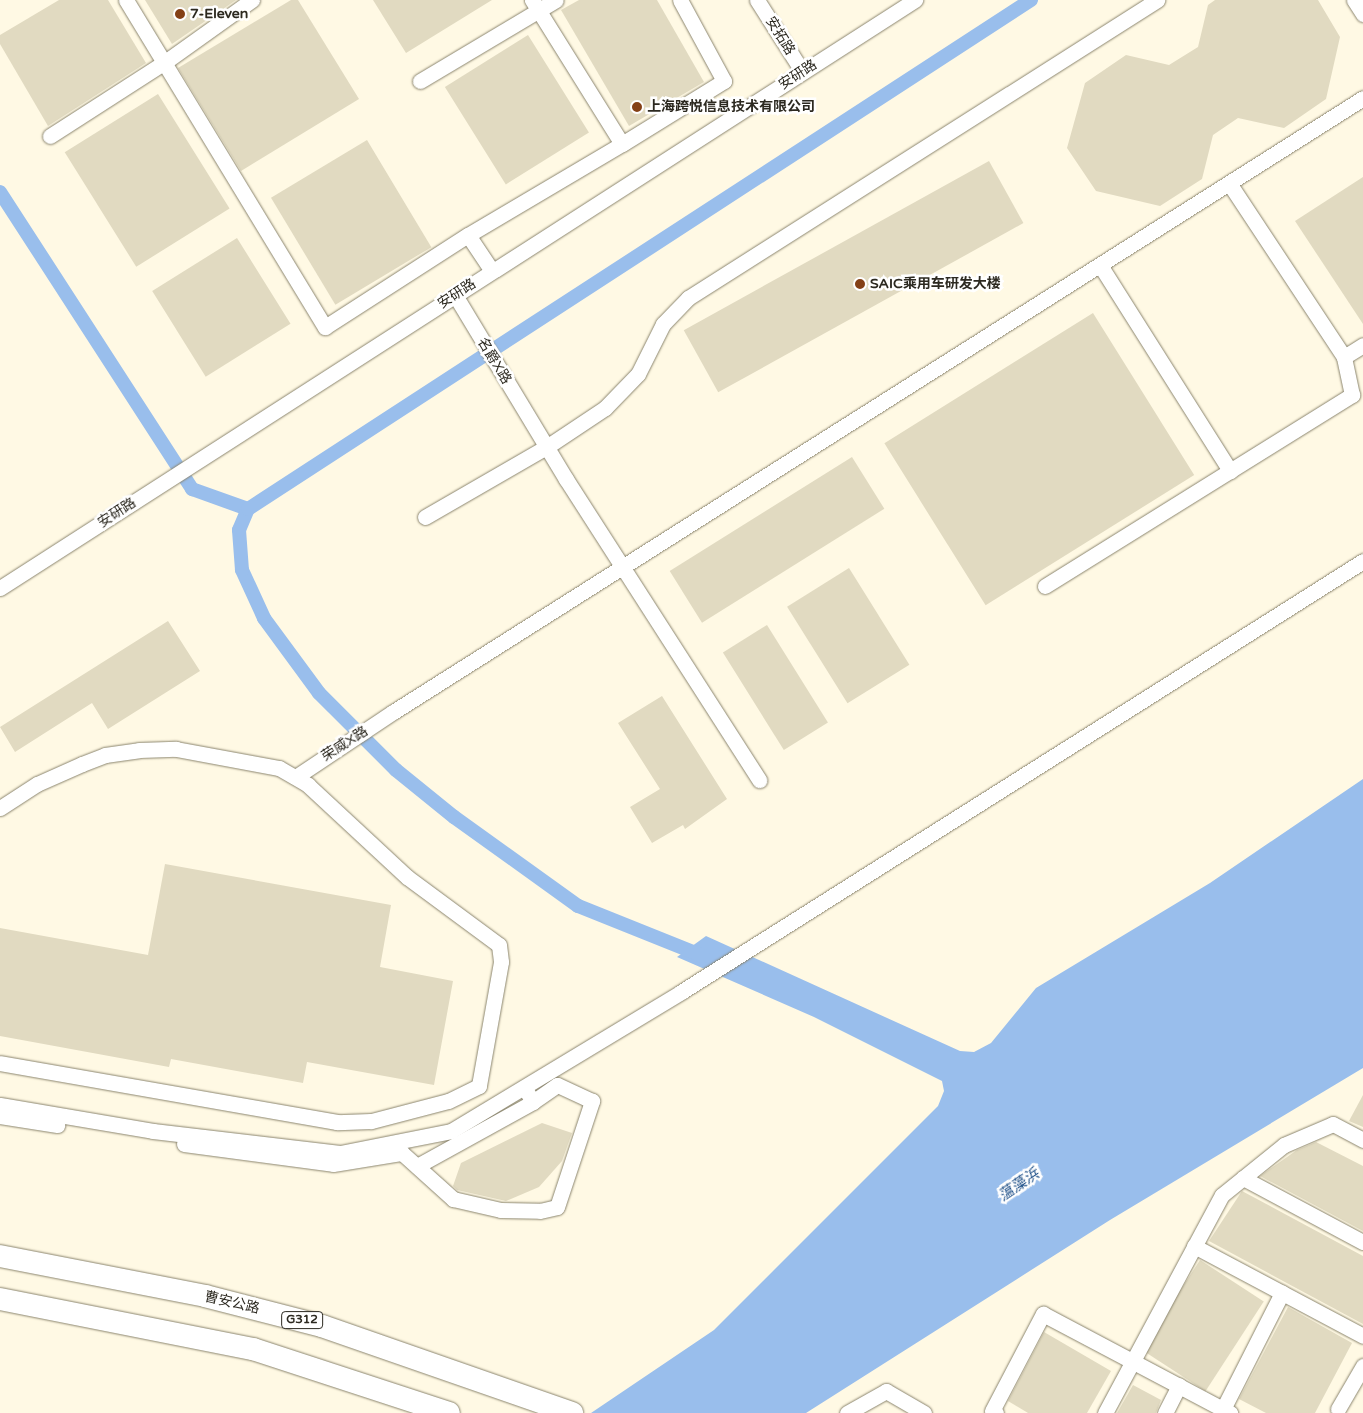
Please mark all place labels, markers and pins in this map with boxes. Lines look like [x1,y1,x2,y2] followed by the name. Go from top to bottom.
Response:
[190,6,248,22] place label: 7-Eleven
[174,8,186,20] marker: 7-Eleven
[647,99,815,115] place label: 上海跨悦信息技术有限公司
[631,101,643,113] marker: 上海跨悦信息技术有限公司
[870,276,1001,292] place label: SAIC乘用车研发大楼
[854,278,866,290] marker: SAIC乘用车研发大楼

